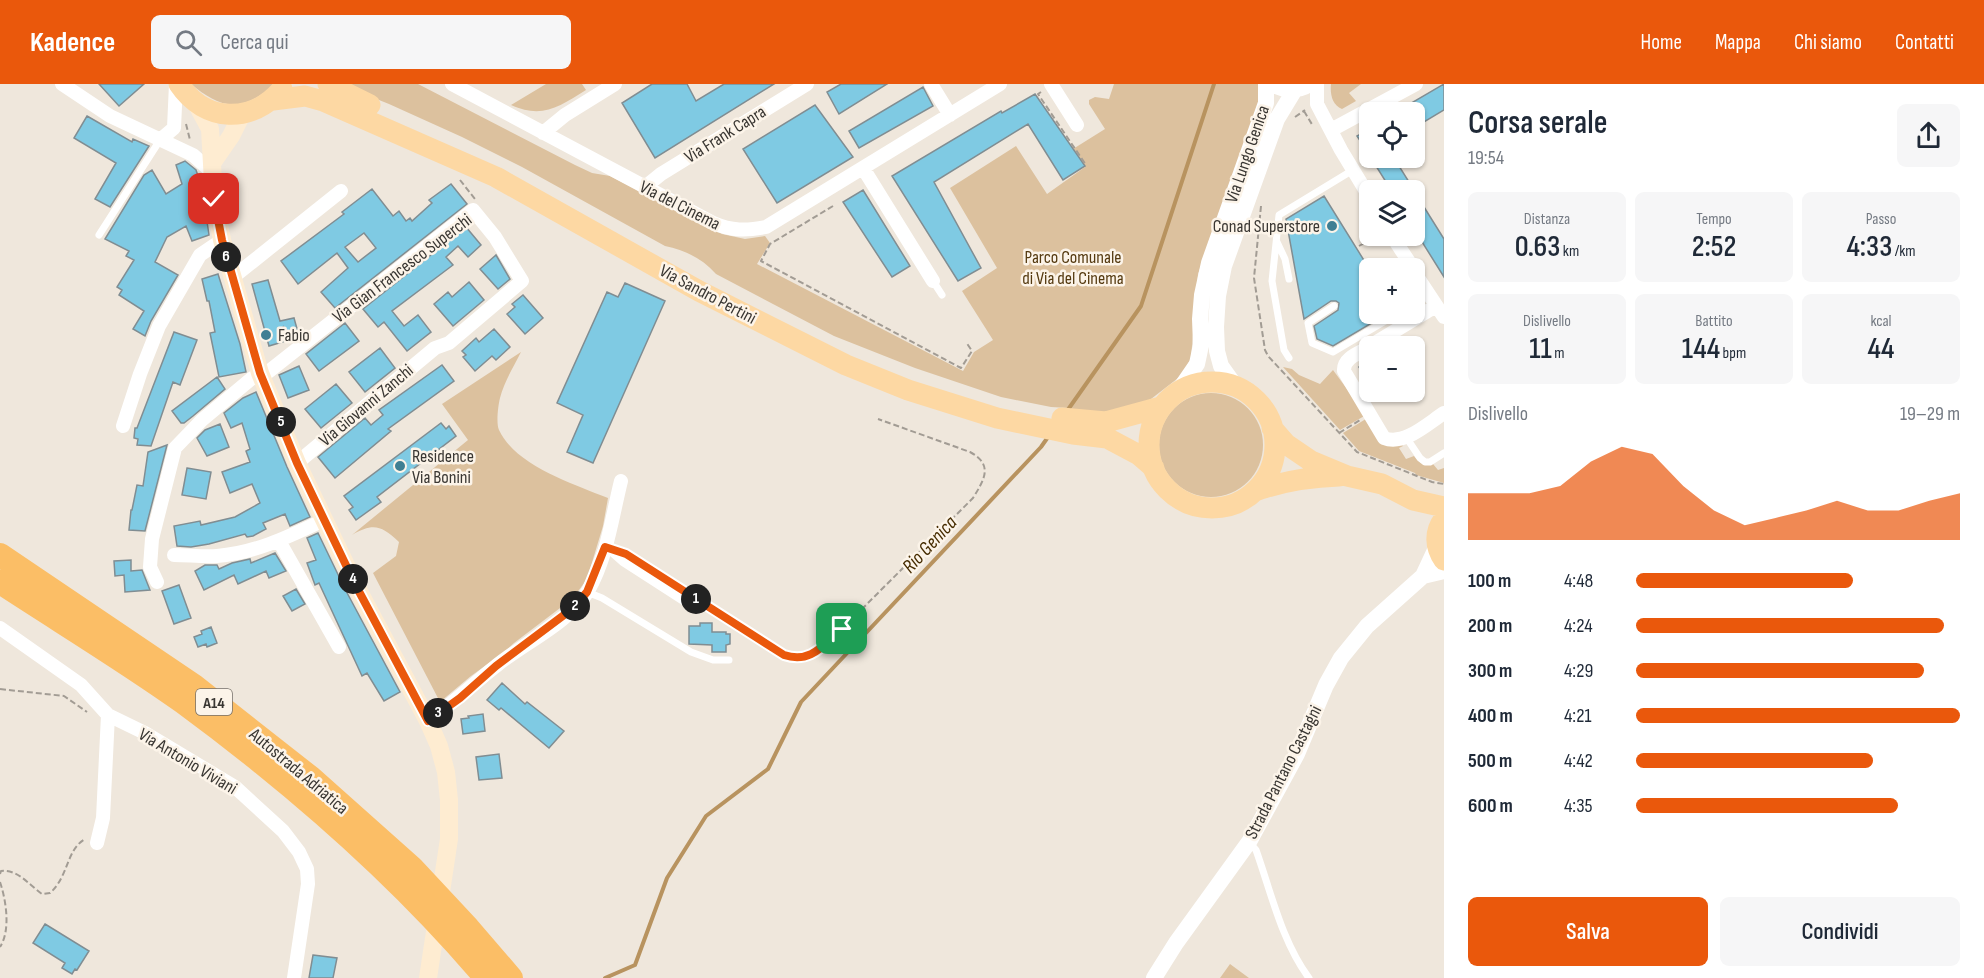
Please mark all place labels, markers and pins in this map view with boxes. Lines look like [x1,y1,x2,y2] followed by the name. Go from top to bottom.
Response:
[188,173,239,224] pin
[1213,216,1320,237] place label: Conad Superstore
[1325,219,1339,233] marker: Conad Superstore
[211,242,241,272] pin: 6
[278,325,310,346] place label: Fabio
[259,328,273,342] marker: Fabio
[266,407,296,437] pin: 5
[412,446,474,488] place label: Residence Via Bonini
[393,459,407,473] marker: Residence Via Bonini
[338,564,368,594] pin: 4
[681,584,711,614] pin: 1
[560,591,590,621] pin: 2
[816,603,867,654] pin
[423,698,453,728] pin: 3

